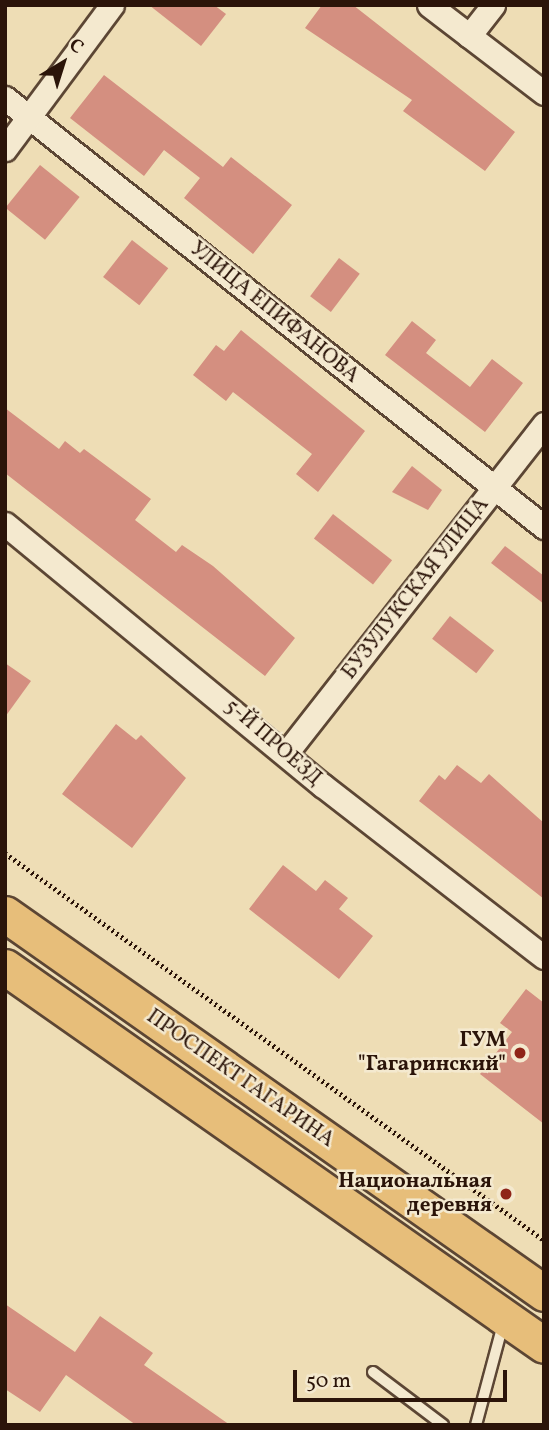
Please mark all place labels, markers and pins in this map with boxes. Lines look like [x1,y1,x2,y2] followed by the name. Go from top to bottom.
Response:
[358,1028,506,1078] place label: ГУМ "Гагаринский"
[512,1045,528,1061] marker: ГУМ "Гагаринский"
[338,1169,492,1219] place label: Национальная деревня
[498,1186,514,1202] marker: Национальная деревня

